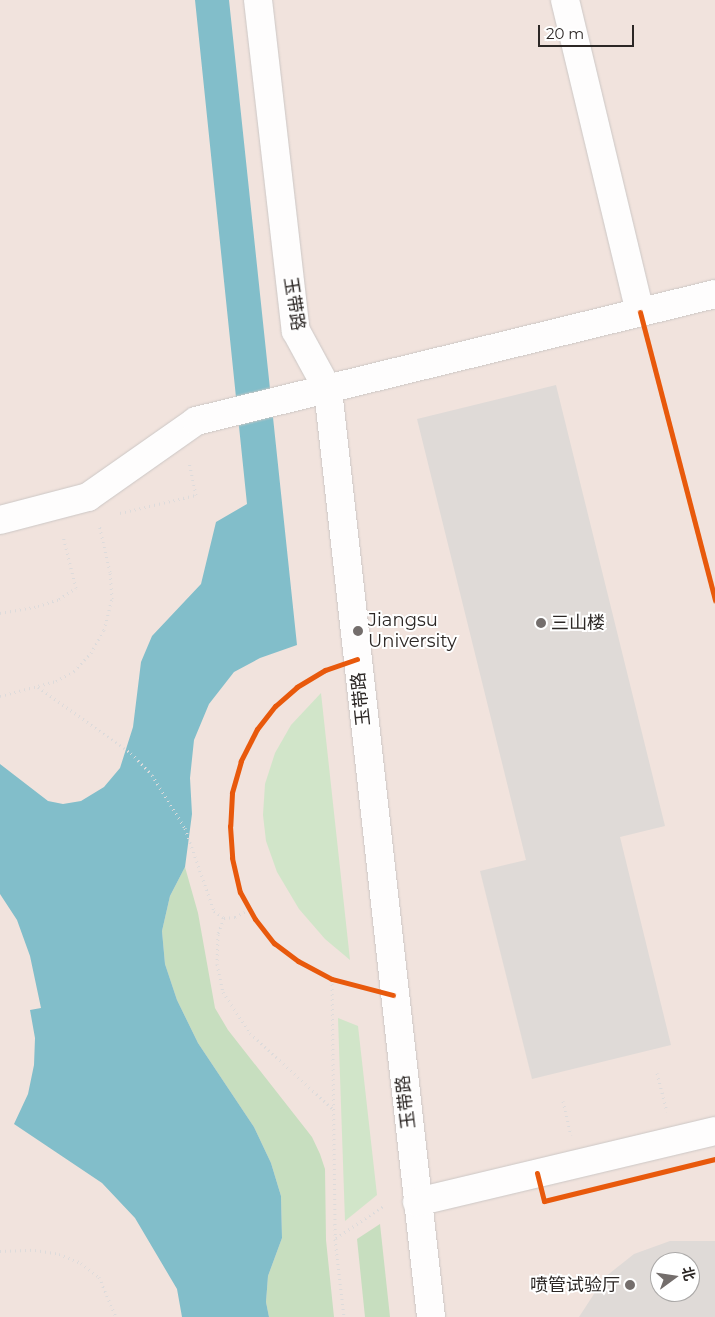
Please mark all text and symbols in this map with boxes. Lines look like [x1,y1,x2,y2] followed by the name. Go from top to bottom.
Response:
[540,15,636,47] scale bar
[546,24,584,43] text: 20 m
[279,276,309,332] street label: 玉带路
[368,610,457,652] place label: Jiangsu University
[551,612,605,634] place label: 三山楼
[535,617,547,629] marker: 三山楼
[352,625,364,637] marker: Jiangsu University
[347,671,375,727] street label: 玉带路
[392,1074,420,1130] street label: 玉带路
[650,1252,700,1302] north arrow
[678,1265,699,1283] text: 北
[530,1274,620,1296] place label: 喷管试验厅
[624,1279,636,1291] marker: 喷管试验厅

